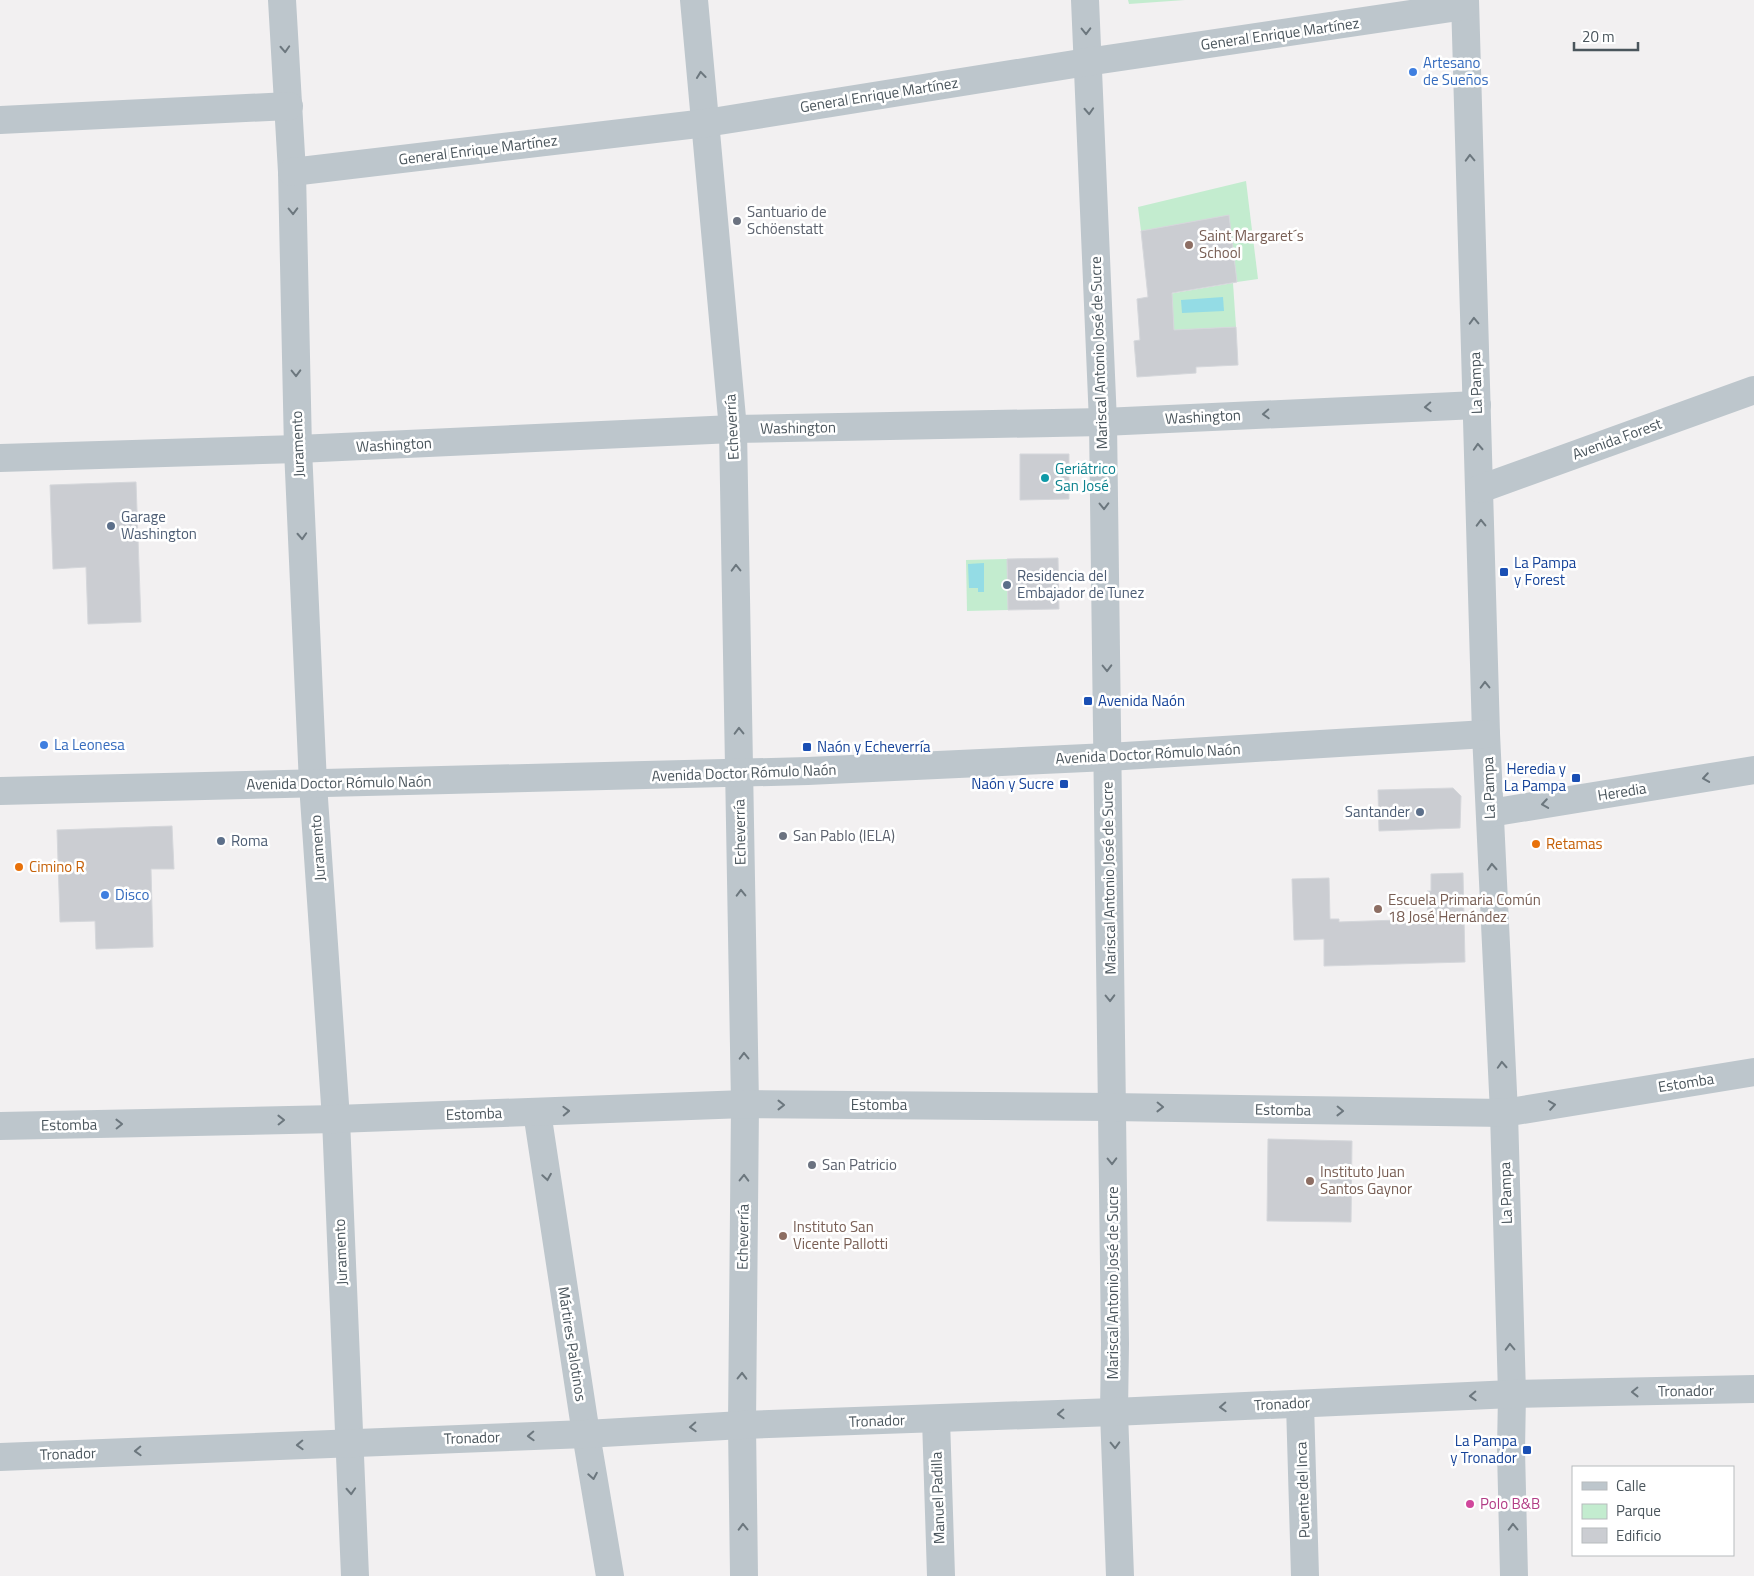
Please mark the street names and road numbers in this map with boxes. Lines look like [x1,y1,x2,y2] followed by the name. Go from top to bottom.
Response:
[1199,11,1361,56] street label: General Enrique Martínez
[798,71,960,118] street label: General Enrique Martínez
[397,128,559,171] street label: General Enrique Martínez
[1084,256,1113,450] street label: Mariscal Antonio José de Sucre
[1463,351,1488,415] street label: La Pampa
[718,393,745,461] street label: Echeverría
[1164,403,1241,430] street label: Washington
[285,410,310,478] street label: Juramento
[1569,411,1666,465] street label: Avenida Forest
[760,415,836,440] street label: Washington
[355,431,432,458] street label: Washington
[1055,737,1241,770] street label: Avenida Doctor Rómulo Naón
[1476,756,1501,820] street label: La Pampa
[651,758,837,787] street label: Avenida Doctor Rómulo Naón
[246,769,432,796] street label: Avenida Doctor Rómulo Naón
[1596,776,1648,807] street label: Heredia
[1095,781,1122,975] street label: Mariscal Antonio José de Sucre
[727,798,752,865] street label: Echeverría
[304,814,331,882] street label: Juramento
[1656,1067,1716,1098] street label: Estomba
[851,1093,908,1116] street label: Estomba
[1255,1098,1312,1121] street label: Estomba
[445,1101,503,1126] street label: Estomba
[41,1113,98,1136] street label: Estomba
[1493,1161,1518,1225] street label: La Pampa
[1101,1186,1124,1380] street label: Mariscal Antonio José de Sucre
[730,1203,755,1270] street label: Echeverría
[328,1218,353,1286] street label: Juramento
[552,1285,593,1403] street label: Mártires Palotinos
[1658,1379,1714,1402] street label: Tronador
[1253,1391,1311,1416] street label: Tronador
[849,1408,905,1433] street label: Tronador
[444,1425,500,1450] street label: Tronador
[40,1441,96,1466] street label: Tronador
[1289,1441,1316,1539] street label: Puente del Inca
[924,1451,951,1545] street label: Manuel Padilla

